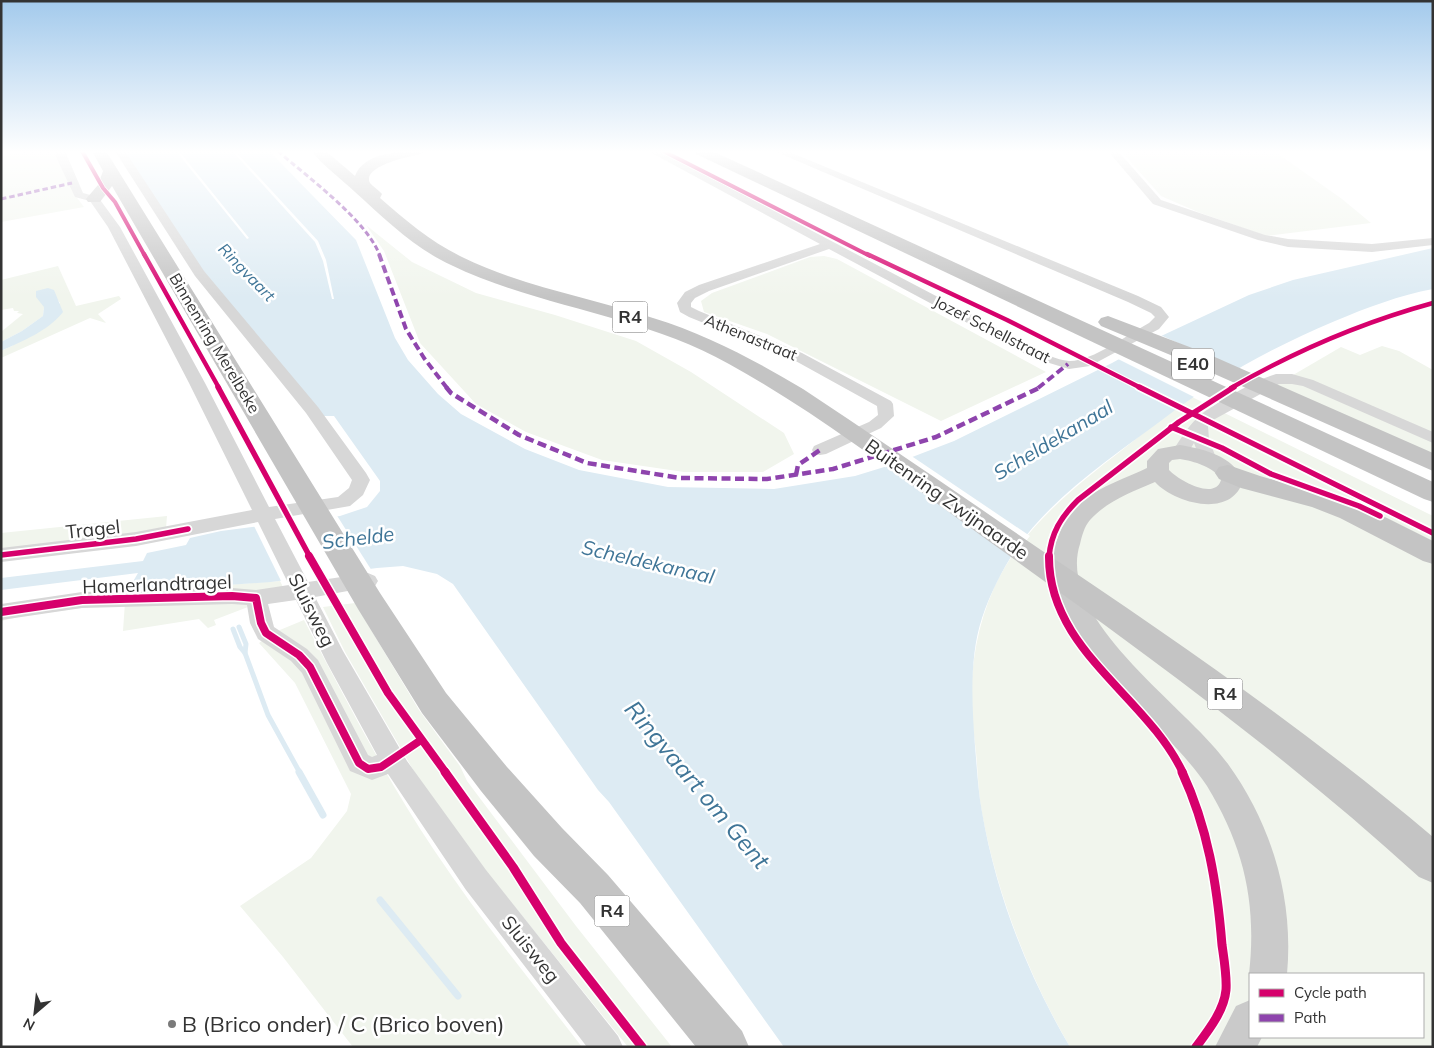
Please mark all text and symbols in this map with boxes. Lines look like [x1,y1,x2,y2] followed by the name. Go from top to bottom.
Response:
[214,239,280,306] water label: Ringvaart
[165,269,265,417] street label: Binnenring Merelbeke
[930,291,1054,367] street label: Jozef Schellstraat
[612,302,648,332] road number: R4
[702,309,801,365] street label: Athenastraat
[1172,348,1214,379] road number: E40
[988,394,1117,485] water label: Scheldekanaal
[861,433,1033,565] street label: Buitenring Zwijnaarde
[65,514,121,544] street label: Tragel
[320,521,396,554] water label: Schelde
[579,534,717,589] water label: Scheldekanaal
[82,569,232,599] street label: Hamerlandtragel
[283,569,341,651] street label: Sluisweg
[1208,679,1242,710] road number: R4
[619,694,777,875] water label: Ringvaart om Gent
[594,896,630,926] road number: R4
[497,911,565,987] street label: Sluisweg
[1249,973,1424,1038] legend
[1294,983,1367,1002] text: Cycle path
[10,988,60,1038] north arrow
[1294,1008,1326,1027] text: Path
[182,1010,505,1038] place label: B (Brico onder) / C (Brico boven)
[20,1014,38,1035] text: N
[166,1018,178,1030] marker: B (Brico onder) / C (Brico boven)

